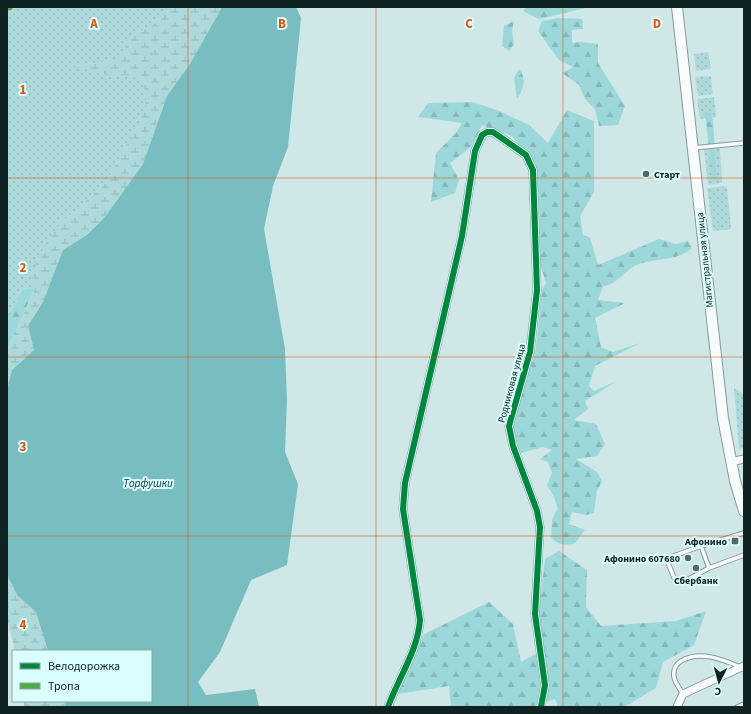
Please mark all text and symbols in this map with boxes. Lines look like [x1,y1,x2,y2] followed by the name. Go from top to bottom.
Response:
[89,15,98,33] text: A
[278,15,286,33] text: B
[465,15,473,33] text: C
[653,15,661,33] text: D
[20,81,27,99] text: 1
[654,168,680,182] place label: Старт
[641,169,651,179] marker: Старт
[693,212,717,308] street label: Магистральная улица
[20,259,27,277] text: 2
[495,342,529,424] street label: Родниковая улица
[20,438,27,456] text: 3
[123,476,173,491] water label: Торфушки
[684,535,727,549] place label: Афонино
[730,536,740,546] marker: Афонино
[603,552,680,566] place label: Афонино 607680
[683,553,693,563] marker: Афонино 607680
[691,563,701,573] marker: Сбербанк
[674,574,719,588] place label: Сбербанк
[20,616,27,634] text: 4
[12,650,152,702] legend
[48,658,120,675] text: Велодорожка
[699,662,739,702] north arrow
[48,678,80,695] text: Тропа
[713,684,722,699] text: С

